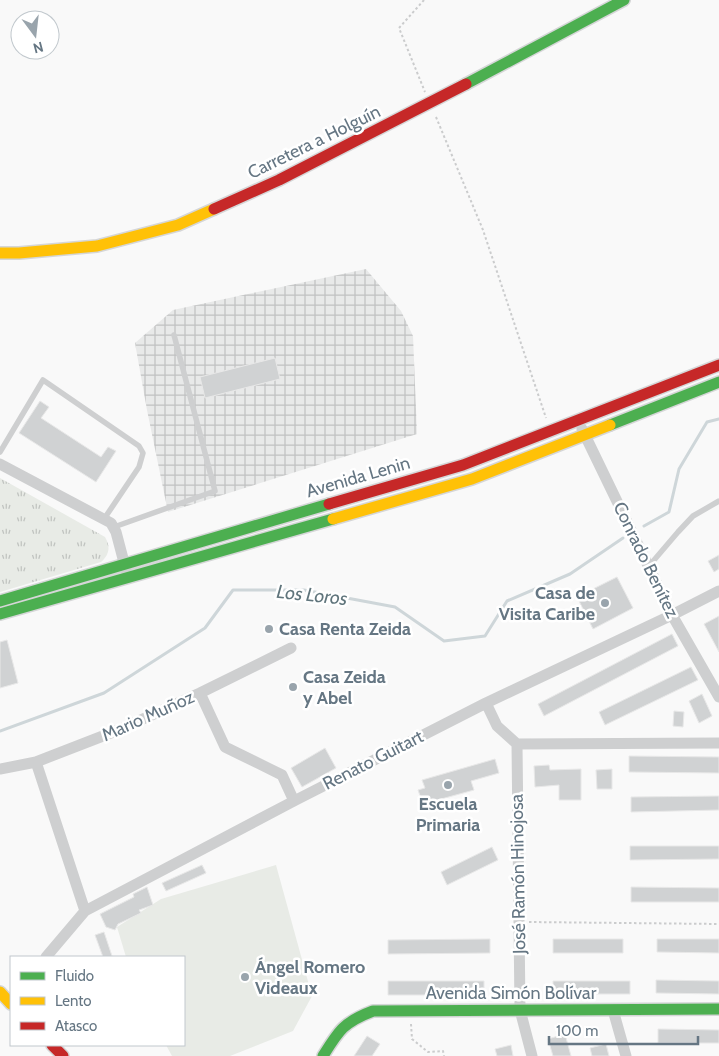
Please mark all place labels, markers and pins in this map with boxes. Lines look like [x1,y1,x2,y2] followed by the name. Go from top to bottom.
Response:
[499,582,595,625] place label: Casa de Visita Caribe
[599,597,611,609] marker: Casa de Visita Caribe
[279,618,411,640] place label: Casa Renta Zeida
[263,623,275,635] marker: Casa Renta Zeida
[303,666,386,709] place label: Casa Zeida y Abel
[287,681,299,693] marker: Casa Zeida y Abel
[442,779,454,791] marker: Escuela Primaria
[416,793,480,836] place label: Escuela Primaria
[255,956,365,999] place label: Ángel Romero Videaux
[239,971,251,983] marker: Ángel Romero Videaux

